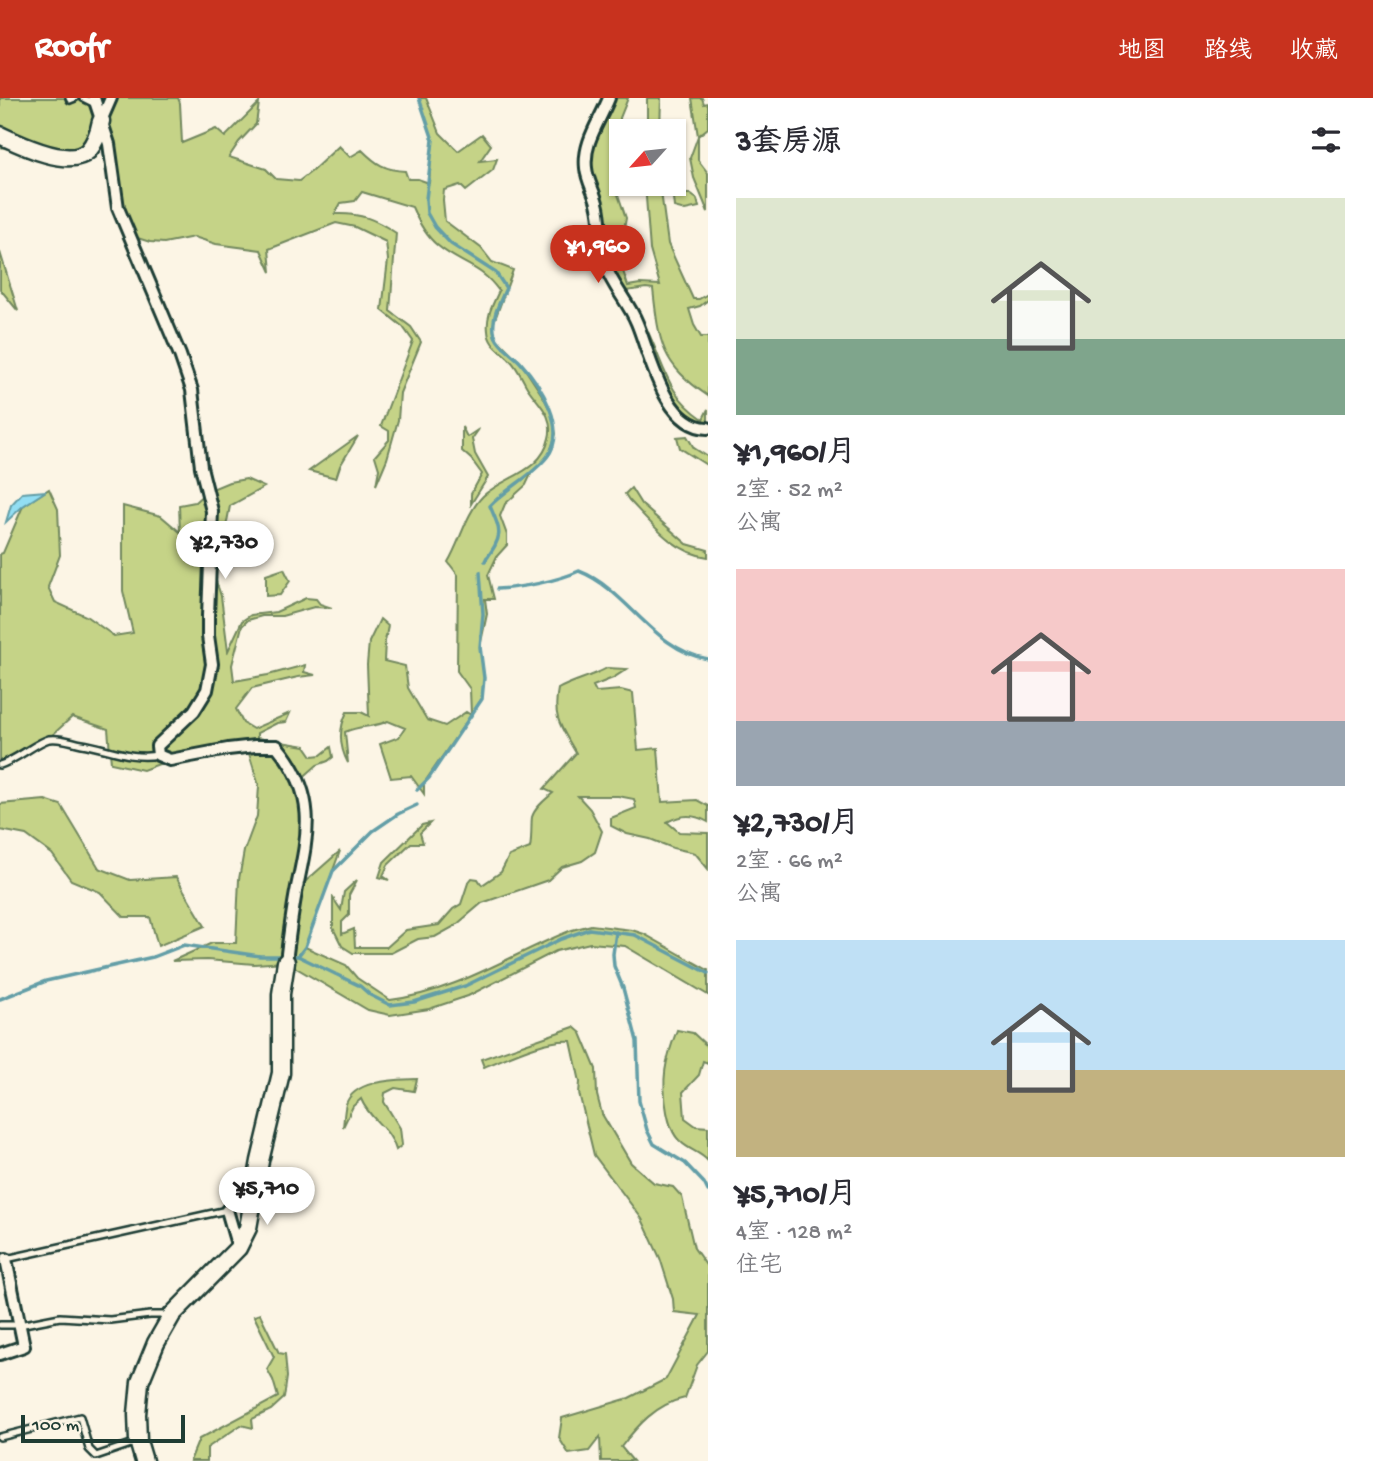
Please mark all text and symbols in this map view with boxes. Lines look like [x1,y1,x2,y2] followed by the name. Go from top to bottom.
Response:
[35,30,108,68] text: Roofr
[1118,38,1166,67] text: 地图
[1204,38,1252,67] text: 路线
[1290,38,1338,67] text: 收藏
[609,119,686,196] north arrow
[609,119,686,196] map controls
[1307,121,1345,159] icon: filters
[736,127,842,162] text: 3套房源
[541,226,655,285] pin: ¥1,960
[566,234,630,261] text: ¥1,960
[978,243,1104,369] icon: home
[736,437,856,472] text: ¥1,960/月
[736,478,843,505] text: 2室 · 52 m²
[736,511,782,538] text: 公寓
[168,522,282,581] pin: ¥2,730
[192,530,258,557] text: ¥2,730
[978,614,1104,740] icon: home
[736,808,859,843] text: ¥2,730/月
[736,849,843,876] text: 2室 · 66 m²
[736,882,782,909] text: 公寓
[978,985,1104,1111] icon: home
[210,1168,324,1227] pin: ¥5,710
[235,1176,299,1203] text: ¥5,710
[736,1179,857,1214] text: ¥5,710/月
[736,1220,852,1247] text: 4室 · 128 m²
[736,1253,782,1280] text: 住宅
[21,1412,186,1444] scale bar
[32,1415,79,1438] text: 100 m

